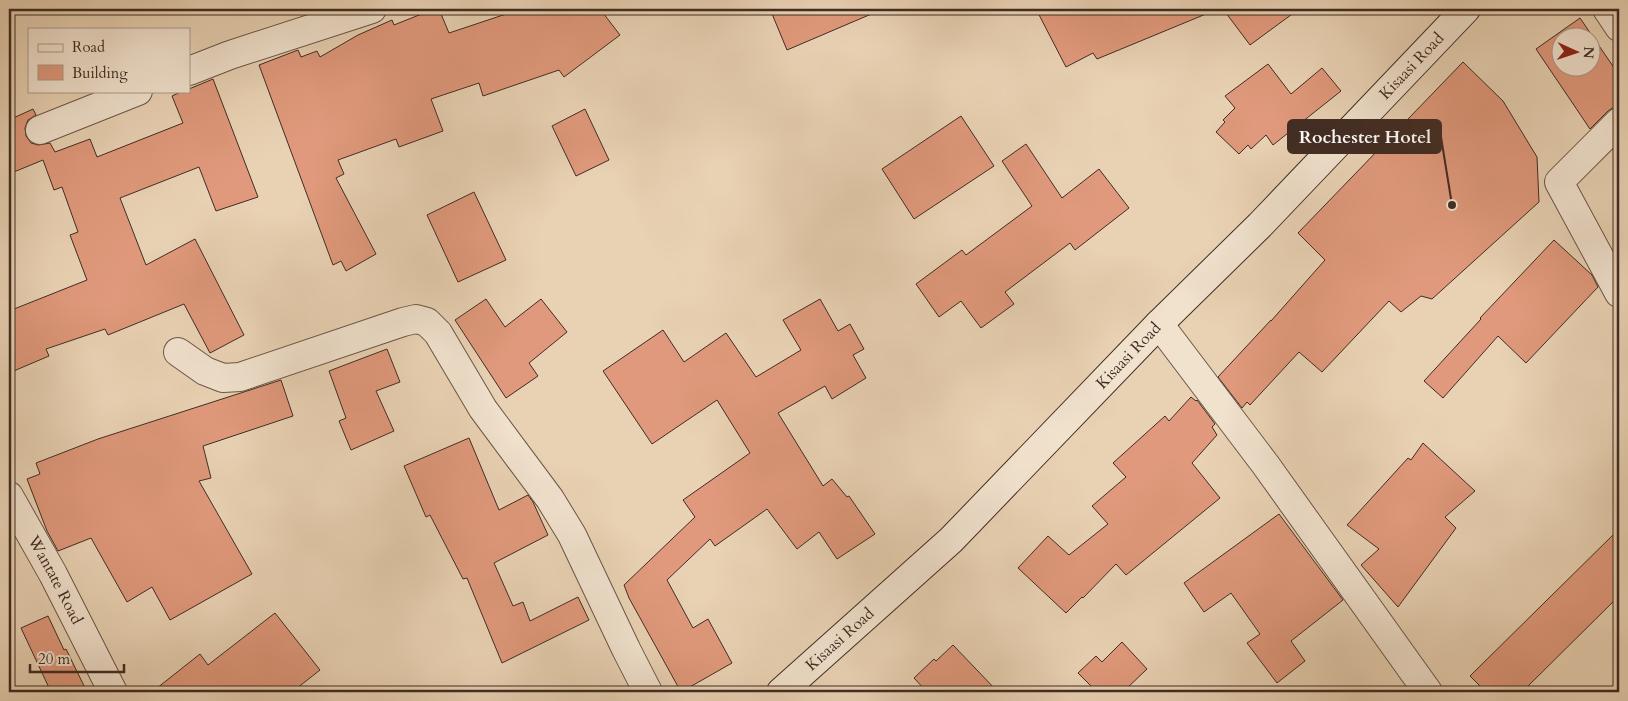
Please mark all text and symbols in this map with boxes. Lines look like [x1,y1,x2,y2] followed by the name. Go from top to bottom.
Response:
[1374,27,1449,104] street label: Kisaasi Road
[28,28,190,92] legend
[1550,28,1600,78] north arrow
[72,37,105,57] text: Road
[1579,46,1598,59] text: N
[72,63,128,83] text: Building
[1288,120,1441,153] callout: Rochester Hotel
[1299,125,1431,150] text: Rochester Hotel
[1091,317,1166,394] street label: Kisaasi Road
[22,531,88,629] street label: Wantate Road
[801,603,879,676] street label: Kisaasi Road
[30,641,124,673] scale bar
[38,649,70,669] text: 20 m

